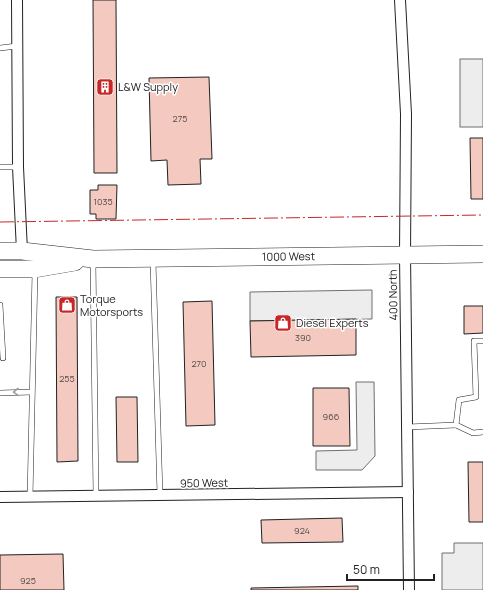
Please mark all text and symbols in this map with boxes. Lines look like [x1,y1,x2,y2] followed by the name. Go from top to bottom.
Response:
[95,77,115,97] building icon: L&W Supply
[118,79,178,94] place label: L&W Supply
[173,112,187,125] house number: 275
[93,195,113,208] house number: 1035
[262,248,315,264] street label: 1000 West
[385,269,400,321] street label: 400 North
[80,291,143,319] place label: Torque Motorsports
[57,295,77,315] shop icon: Torque Motorsports
[273,313,293,333] shop icon: Diesel Experts
[296,315,369,330] place label: Diesel Experts
[295,331,311,344] house number: 390
[191,357,207,370] house number: 270
[59,372,75,385] house number: 255
[13,388,19,397] one-way arrow
[323,410,340,423] house number: 966
[180,475,228,490] street label: 950 West
[294,524,310,537] house number: 924
[347,556,434,582] scale bar
[353,561,380,578] text: 50 m
[20,574,36,587] house number: 925

